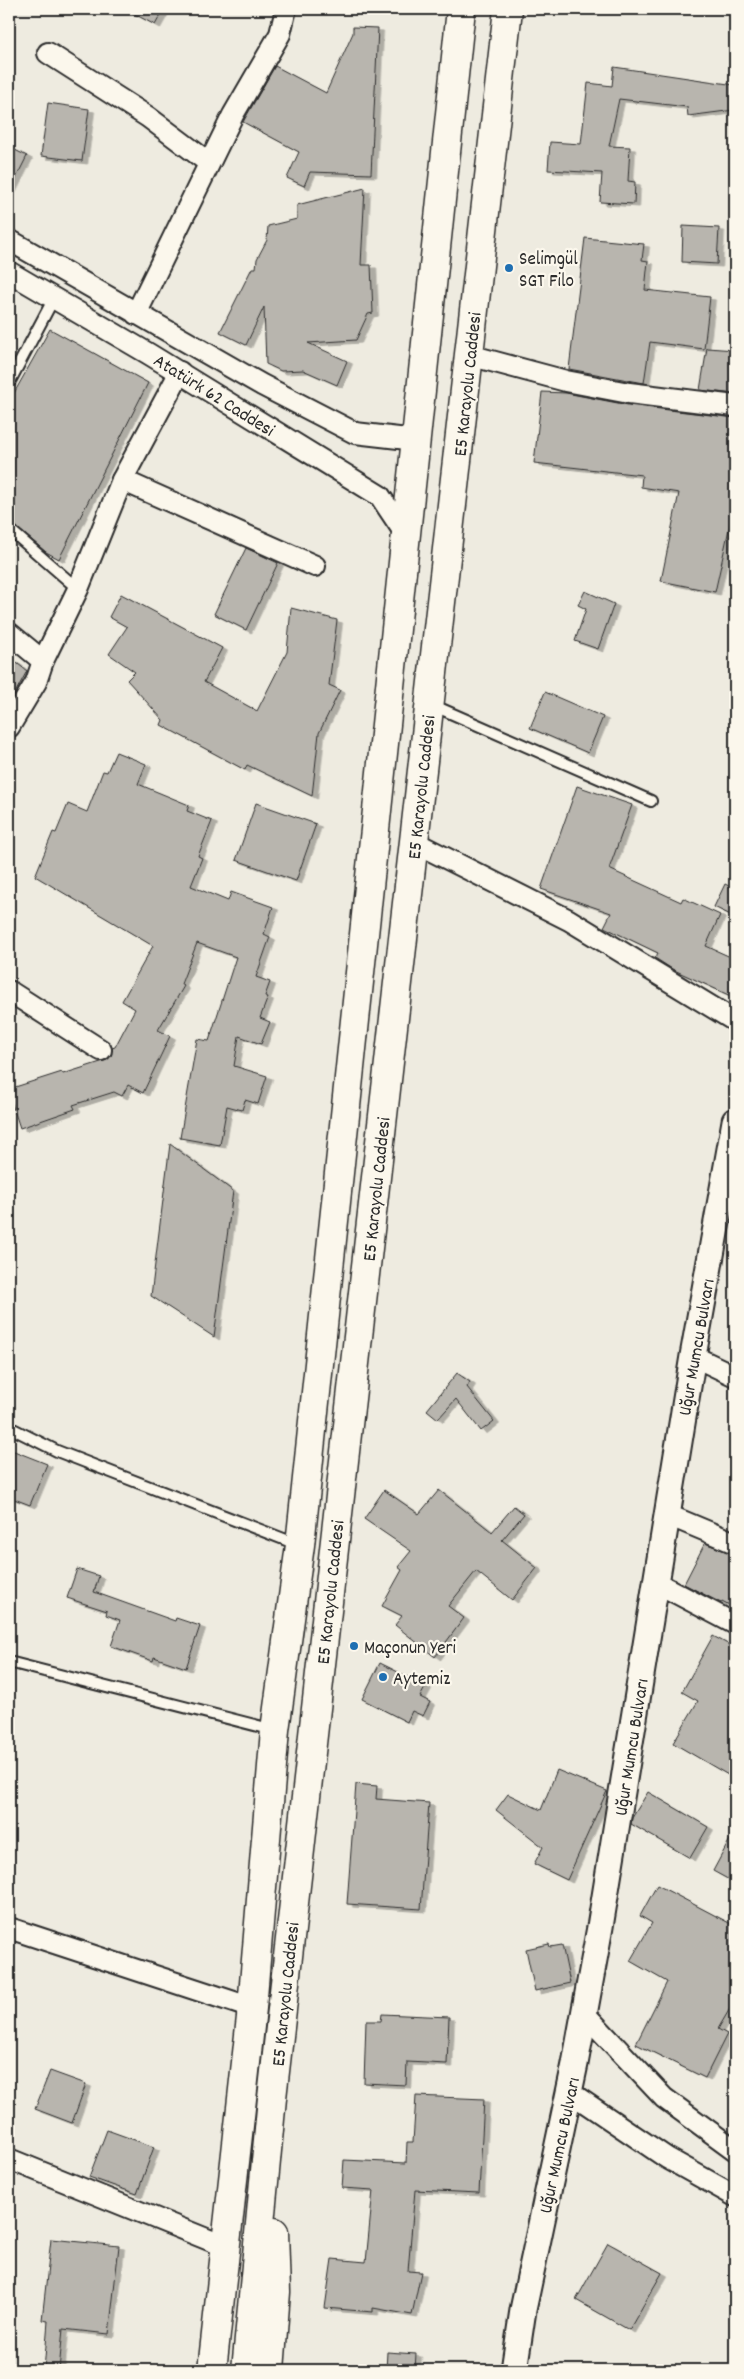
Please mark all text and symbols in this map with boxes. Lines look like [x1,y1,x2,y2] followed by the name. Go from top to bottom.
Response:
[519,247,578,296] place label: Selimgül SGT Filo
[503,262,515,274] marker: Selimgül SGT Filo
[448,311,491,458] street label: E5 Karayolu Caddesi
[147,349,280,445] street label: Atatürk 62 Caddesi
[402,714,445,861] street label: E5 Karayolu Caddesi
[357,1116,400,1263] street label: E5 Karayolu Caddesi
[673,1277,724,1418] street label: Uğur Mumcu Bulvarı
[311,1519,354,1666] street label: E5 Karayolu Caddesi
[364,1636,457,1663] place label: Maçonun Yeri
[348,1640,360,1652] marker: Maçonun Yeri
[393,1667,450,1694] place label: Aytemiz
[377,1671,389,1683] marker: Aytemiz
[609,1677,658,1818] street label: Uğur Mumcu Bulvarı
[266,1921,309,2068] street label: E5 Karayolu Caddesi
[534,2075,589,2216] street label: Uğur Mumcu Bulvarı

